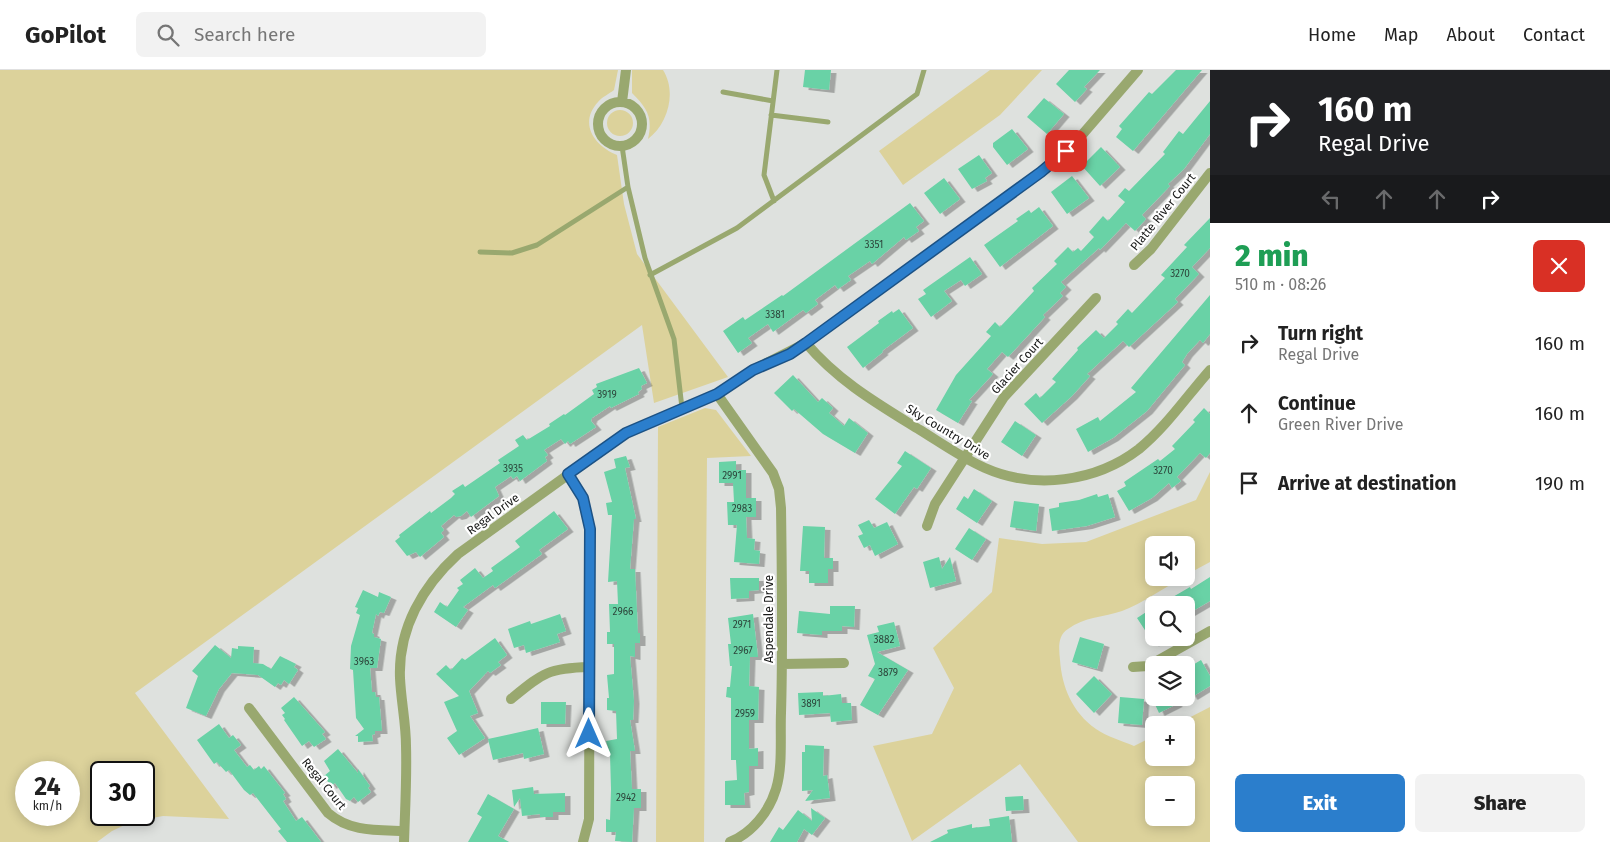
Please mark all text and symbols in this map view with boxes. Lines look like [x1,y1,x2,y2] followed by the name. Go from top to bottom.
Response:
[136,12,486,57] search box
[25,21,106,49] text: GoPilot
[154,21,182,49] icon: search
[194,23,295,46] text: Search here
[1308,24,1356,46] text: Home
[1384,24,1418,46] text: Map
[1446,24,1495,46] text: About
[1523,24,1585,46] text: Contact
[1318,88,1412,130] text: 160 m
[1235,90,1300,155] icon: right
[1045,130,1087,172] pin
[1318,130,1430,157] text: Regal Drive
[1052,137,1080,165] icon: arrive
[1128,170,1199,253] street label: Platte River Court
[1317,185,1345,213] icon: left
[1370,185,1398,213] icon: ahead
[1423,185,1451,213] icon: ahead
[1476,185,1504,213] icon: right
[1235,238,1308,274] text: 2 min
[865,239,883,251] house number: 3351
[1533,240,1585,292] button: close
[1170,268,1190,280] house number: 3270
[1235,275,1326,294] text: 510 m · 08:26
[765,309,785,321] house number: 3381
[1278,322,1363,345] text: Turn right
[1235,329,1263,357] icon: right
[1535,332,1585,355] text: 160 m
[988,335,1046,397] street label: Glacier Court
[1278,345,1359,364] text: Regal Drive
[597,389,617,401] house number: 3919
[1278,392,1356,415] text: Continue
[1235,399,1263,427] icon: ahead
[903,401,993,463] street label: Sky Country Drive
[1535,402,1585,425] text: 160 m
[1278,415,1404,434] text: Green River Drive
[503,463,523,475] house number: 3935
[1153,465,1173,477] house number: 3270
[1235,469,1263,497] icon: arrive
[722,470,742,482] house number: 2991
[1278,472,1457,495] text: Arrive at destination
[1535,472,1585,495] text: 190 m
[464,490,522,538] street label: Regal Drive
[732,503,752,515] house number: 2983
[1145,536,1195,826] map controls
[1145,536,1195,586] button: sound
[762,575,776,663] street label: Aspendale Drive
[1145,596,1195,646] button: search
[613,606,633,618] house number: 2966
[733,619,751,631] house number: 2971
[874,634,894,646] house number: 3882
[733,645,753,657] house number: 2967
[354,656,374,668] house number: 3963
[1145,656,1195,706] button: layers
[878,667,898,679] house number: 3879
[801,698,821,710] house number: 3891
[562,707,614,759] position arrow
[735,708,755,720] house number: 2959
[1145,716,1195,766] button: +
[299,755,349,813] street label: Regal Court
[90,761,155,826] speed limit sign: 30
[34,772,61,802] text: 24
[1235,774,1405,832] button: Exit
[1415,774,1585,832] button: Share
[1145,776,1195,826] button: −
[616,792,636,804] house number: 2942
[33,799,62,813] text: km/h

